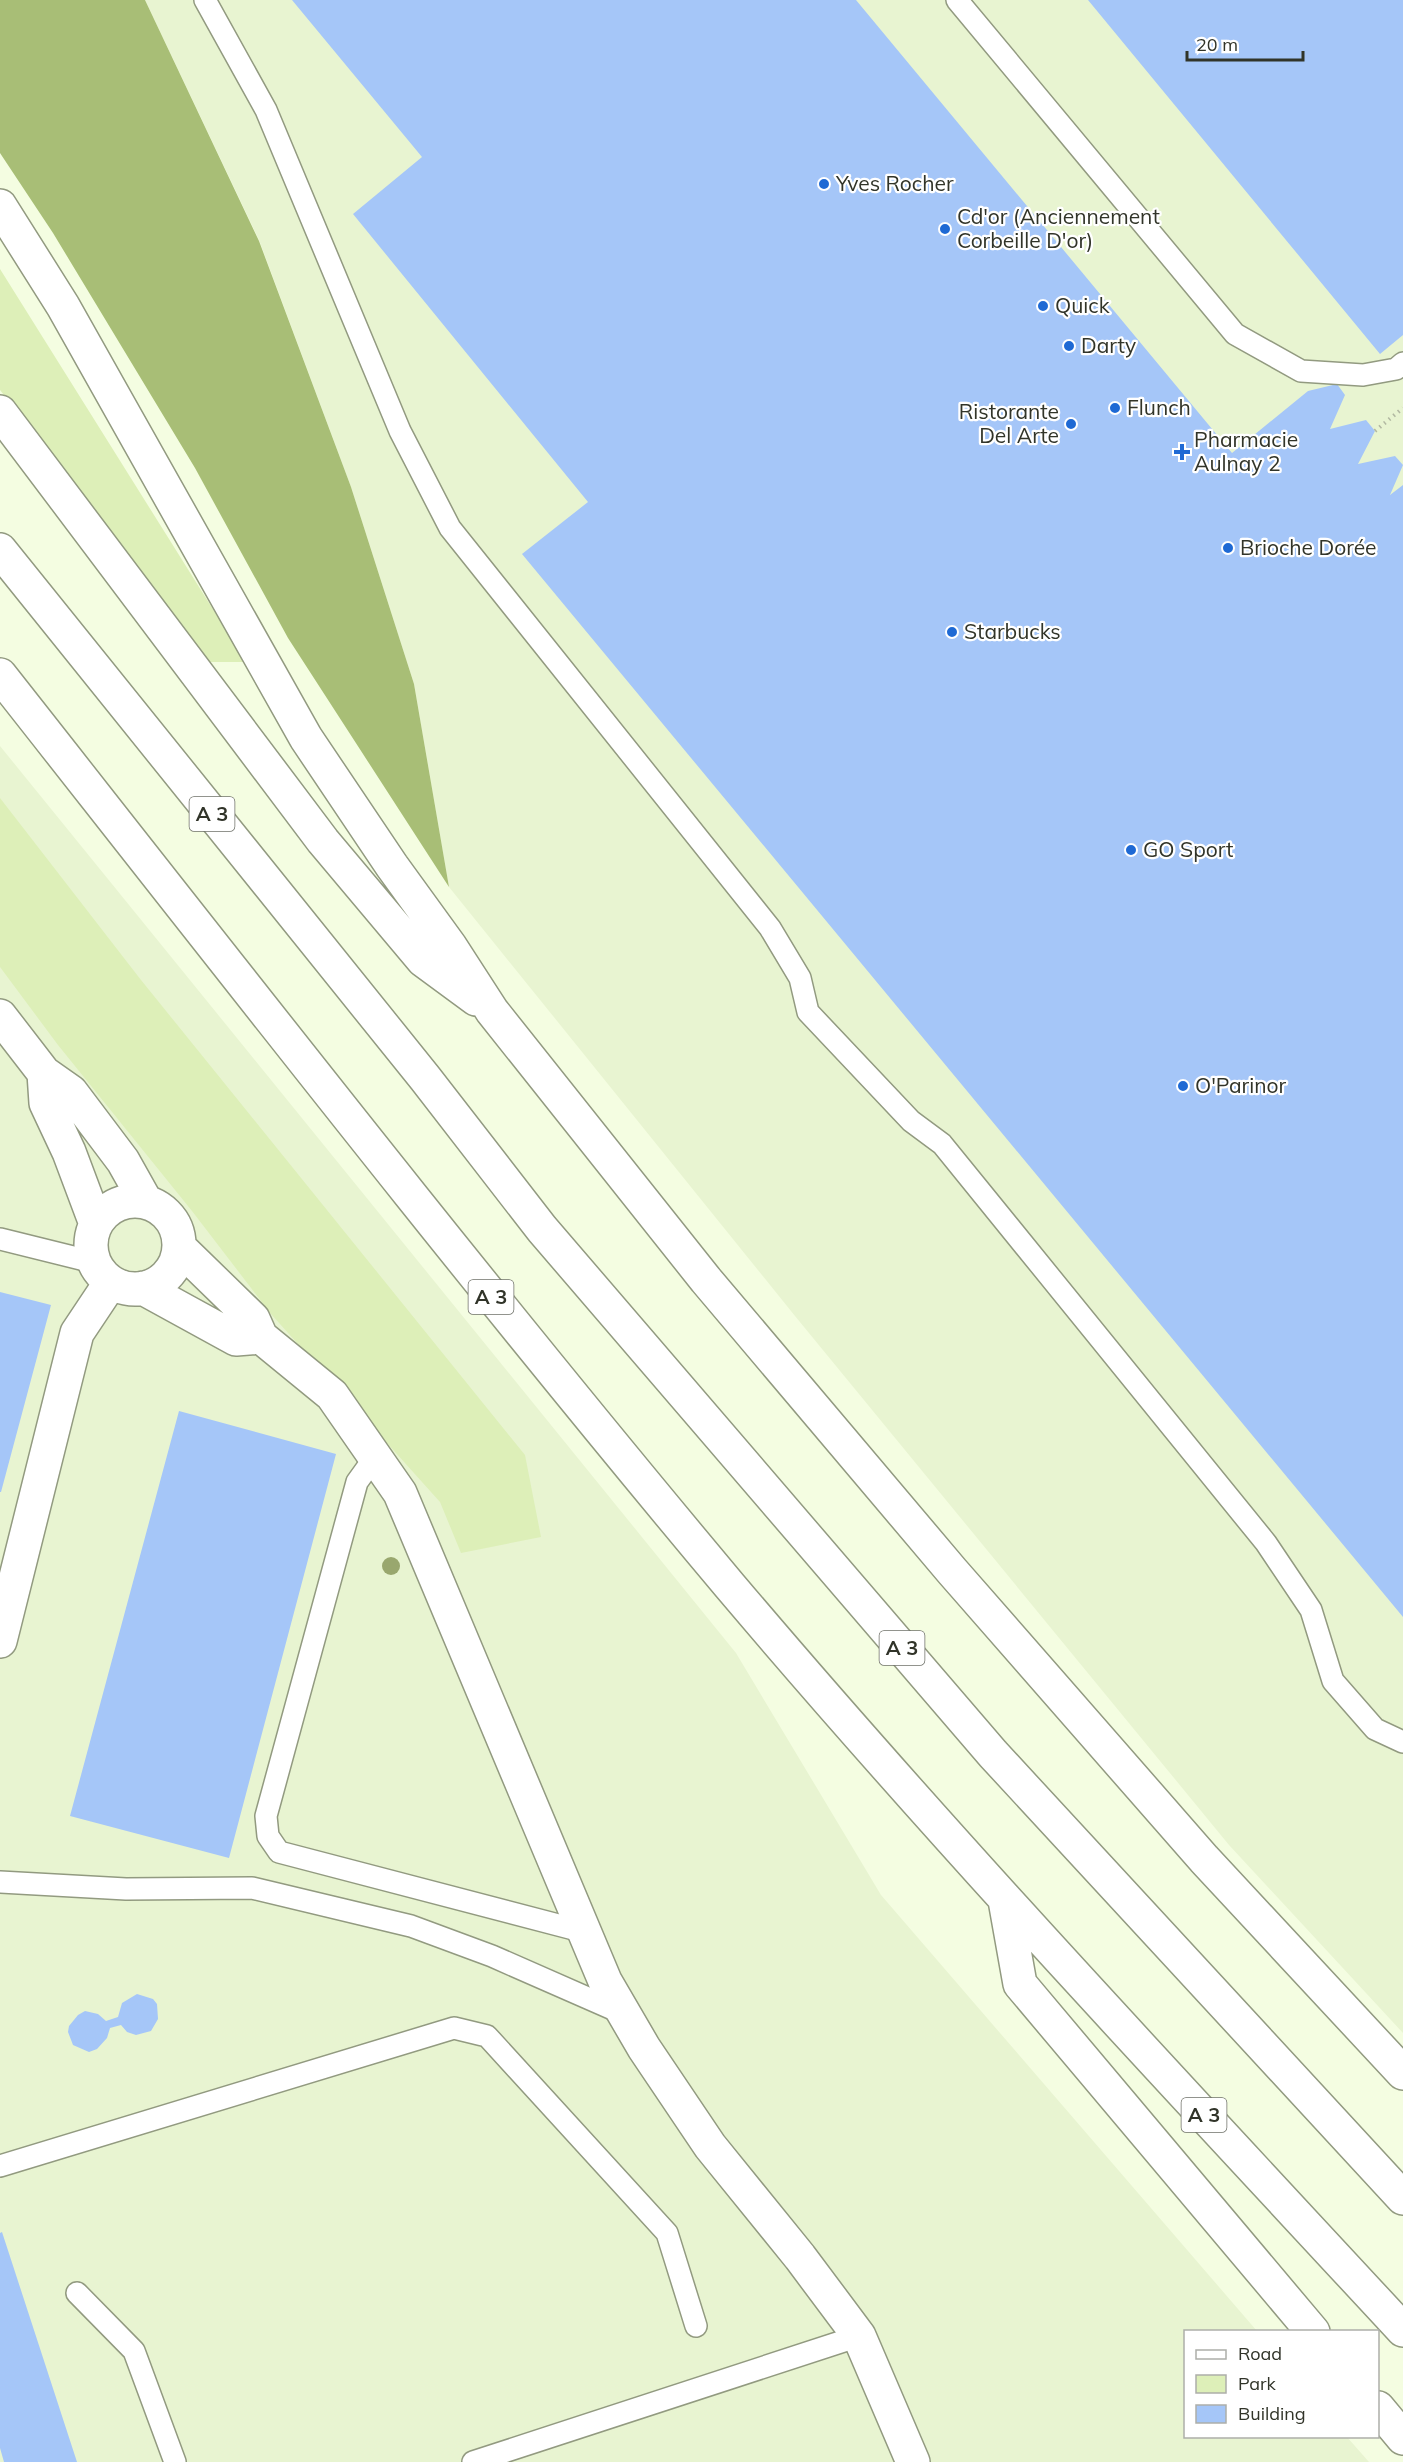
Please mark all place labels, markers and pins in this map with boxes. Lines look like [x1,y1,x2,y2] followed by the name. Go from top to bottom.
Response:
[835,170,954,196] place label: Yves Rocher
[817,177,831,191] marker: Yves Rocher
[957,203,1160,253] place label: Cd'or (Anciennement Corbeille D'or)
[938,222,952,236] marker: Cd'or (Anciennement Corbeille D'or)
[1055,292,1110,318] place label: Quick
[1036,299,1050,313] marker: Quick
[1081,332,1136,358] place label: Darty
[1062,339,1076,353] marker: Darty
[1127,394,1191,420] place label: Flunch
[959,398,1059,448] place label: Ristorante Del Arte
[1108,401,1122,415] marker: Flunch
[1064,417,1078,431] marker: Ristorante Del Arte
[1194,426,1298,476] place label: Pharmacie Aulnay 2
[1175,445,1189,459] marker: Pharmacie Aulnay 2
[1240,534,1377,560] place label: Brioche Dorée
[1221,541,1235,555] marker: Brioche Dorée
[964,618,1061,644] place label: Starbucks
[945,625,959,639] marker: Starbucks
[1143,836,1233,862] place label: GO Sport
[1124,843,1138,857] marker: GO Sport
[1195,1072,1287,1098] place label: O'Parinor
[1176,1079,1190,1093] marker: O'Parinor

